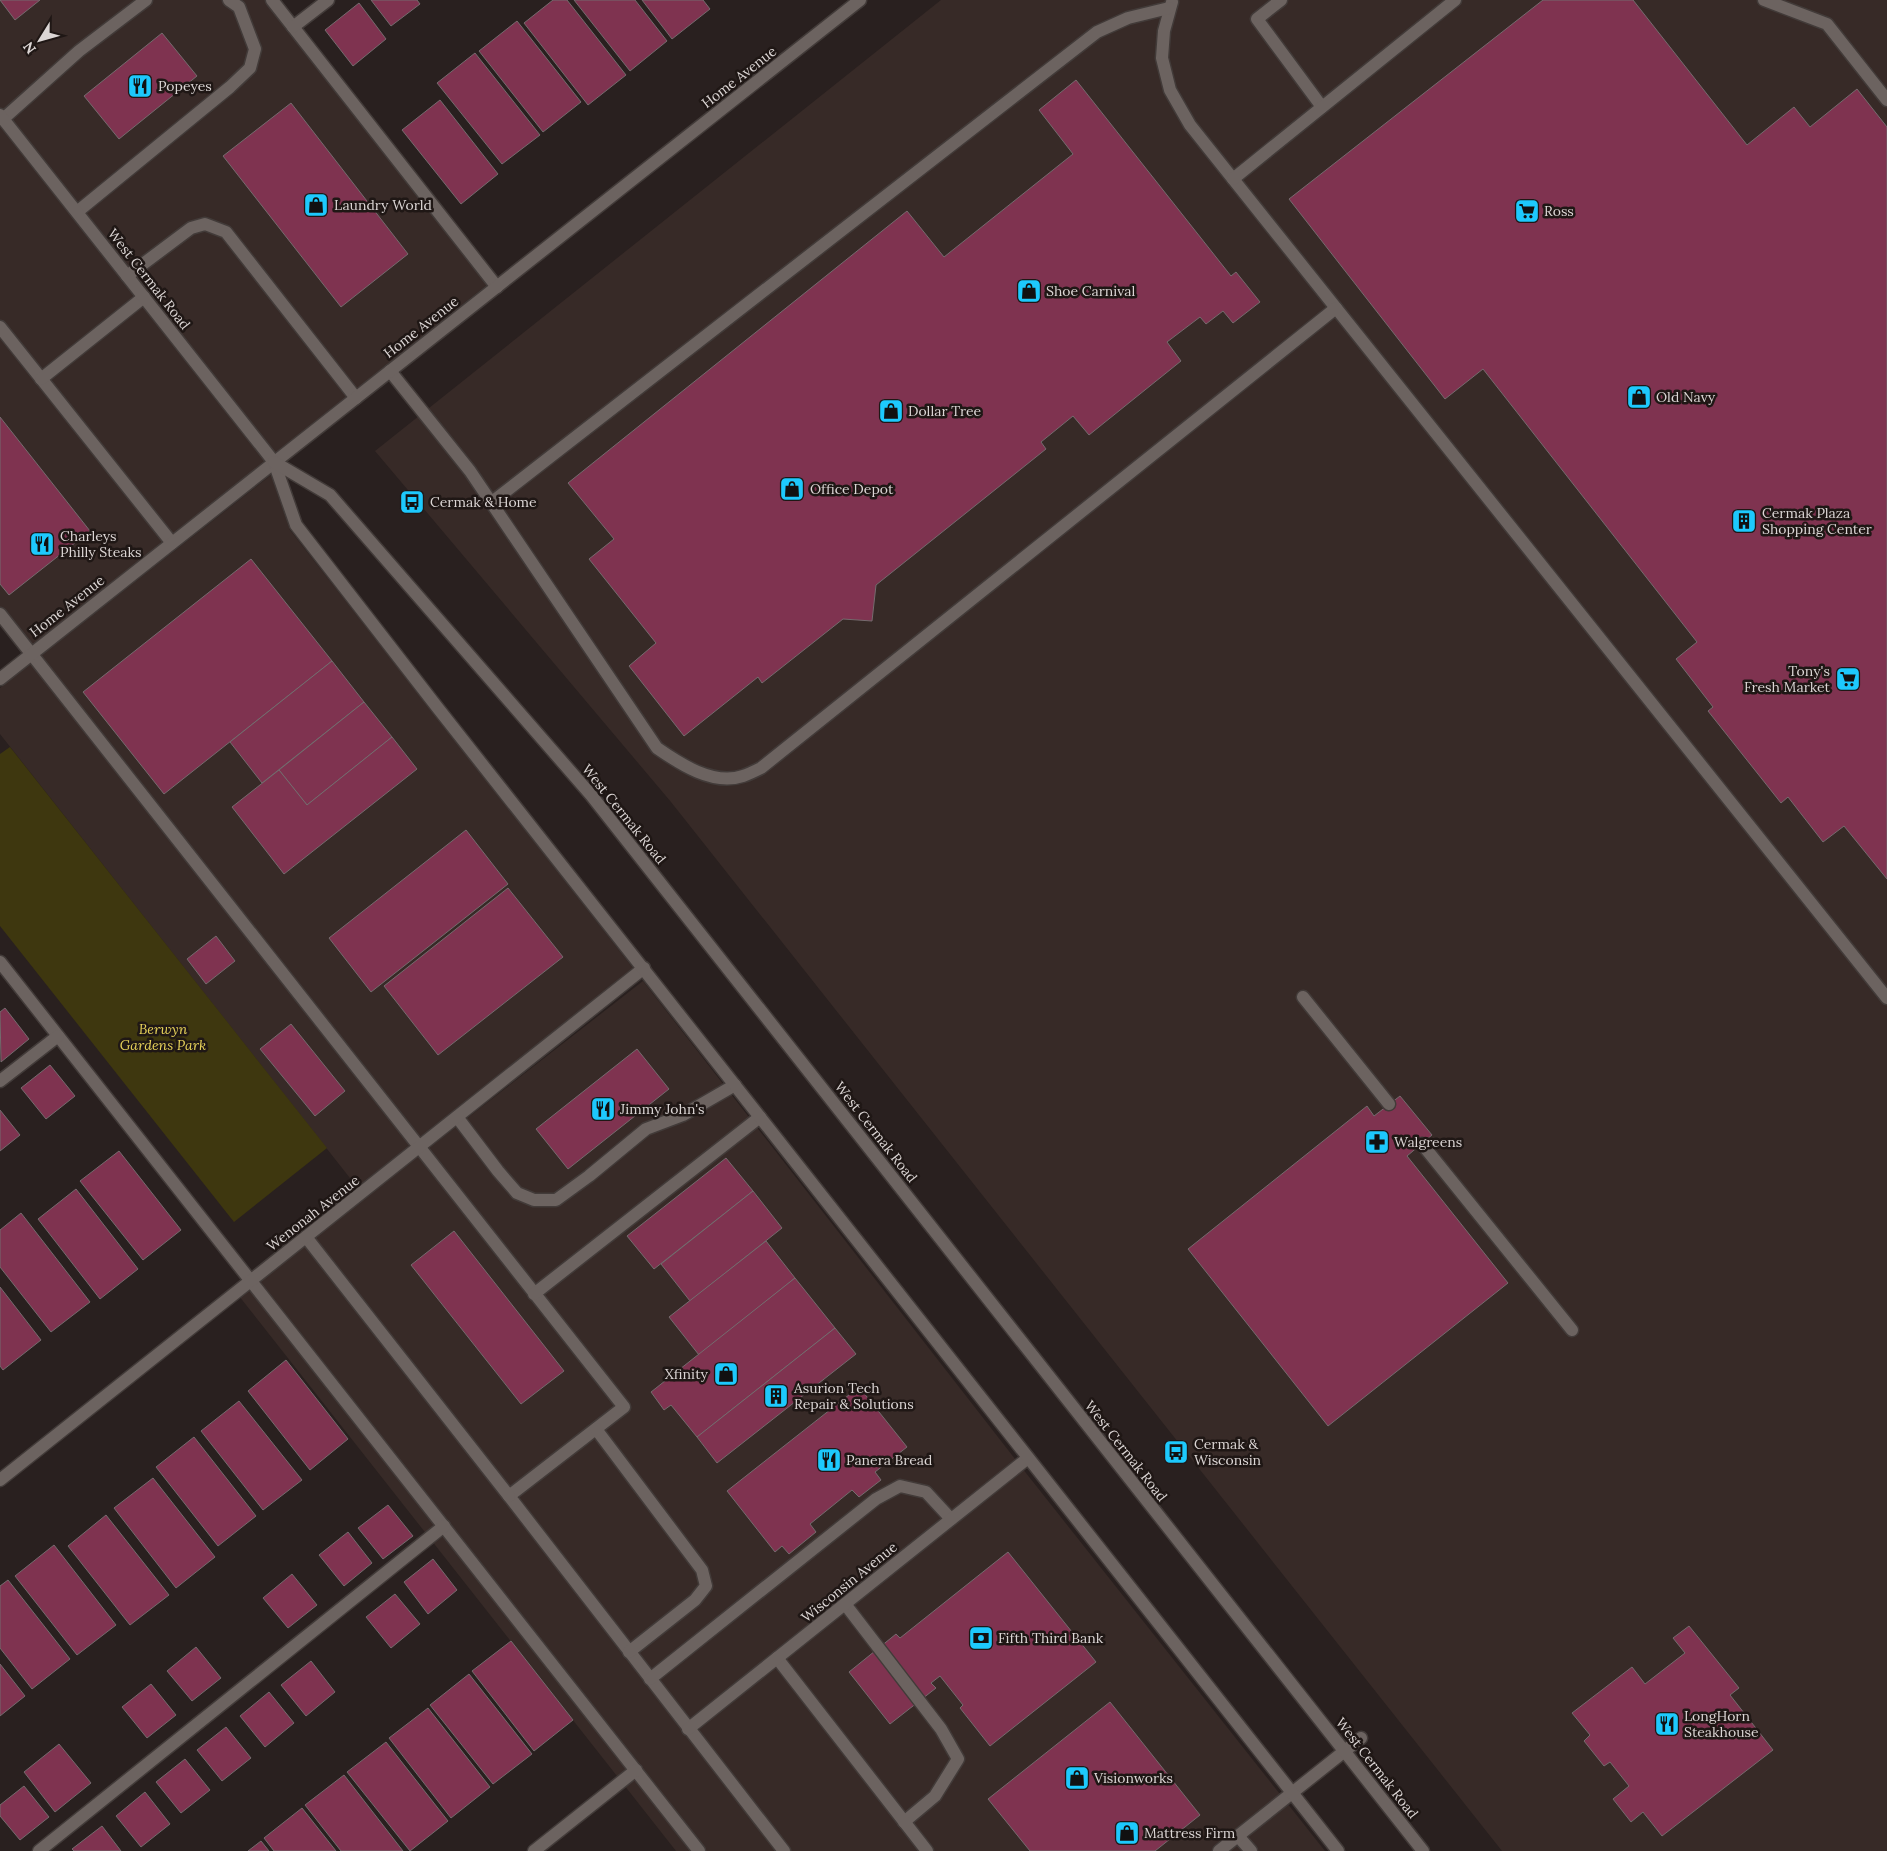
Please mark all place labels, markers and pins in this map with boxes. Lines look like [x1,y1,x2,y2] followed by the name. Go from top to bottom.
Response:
[127,73,153,99] restaurant icon: Popeyes
[158,77,212,95] place label: Popeyes
[303,192,329,218] shop icon: Laundry World
[334,196,432,214] place label: Laundry World
[1514,198,1540,224] supermarket icon: Ross
[1544,202,1574,220] place label: Ross
[1016,278,1042,304] shop icon: Shoe Carnival
[1046,282,1135,300] place label: Shoe Carnival
[1626,384,1652,410] shop icon: Old Navy
[1656,388,1716,406] place label: Old Navy
[878,398,904,424] shop icon: Dollar Tree
[908,402,981,420] place label: Dollar Tree
[779,476,805,502] shop icon: Office Depot
[810,480,894,498] place label: Office Depot
[399,489,425,515] bus stop icon: Cermak & Home
[430,493,537,511] place label: Cermak & Home
[1762,504,1872,538] place label: Cermak Plaza Shopping Center
[1731,508,1757,534] building icon: Cermak Plaza Shopping Center
[60,527,141,561] place label: Charleys Philly Steaks
[29,531,55,557] restaurant icon: Charleys Philly Steaks
[1744,662,1831,696] place label: Tony's Fresh Market
[1835,666,1861,692] supermarket icon: Tony's Fresh Market
[590,1096,616,1122] restaurant icon: Jimmy John's
[619,1100,705,1118] place label: Jimmy John's
[1364,1129,1390,1155] pharmacy icon: Walgreens
[1394,1133,1462,1151] place label: Walgreens
[713,1361,739,1387] shop icon: Xfinity
[665,1365,709,1383] place label: Xfinity
[793,1379,914,1413] place label: Asurion Tech Repair & Solutions
[763,1383,789,1409] building icon: Asurion Tech Repair & Solutions
[1194,1435,1262,1469] place label: Cermak & Wisconsin
[1163,1439,1189,1465] bus stop icon: Cermak & Wisconsin
[816,1447,842,1473] restaurant icon: Panera Bread
[846,1451,932,1469] place label: Panera Bread
[968,1625,994,1651] bank icon: Fifth Third Bank
[998,1629,1104,1647] place label: Fifth Third Bank
[1684,1707,1759,1741] place label: LongHorn Steakhouse
[1654,1711,1680,1737] restaurant icon: LongHorn Steakhouse
[1064,1765,1090,1791] shop icon: Visionworks
[1093,1769,1173,1787] place label: Visionworks
[1114,1820,1140,1846] shop icon: Mattress Firm
[1144,1824,1236,1842] place label: Mattress Firm

